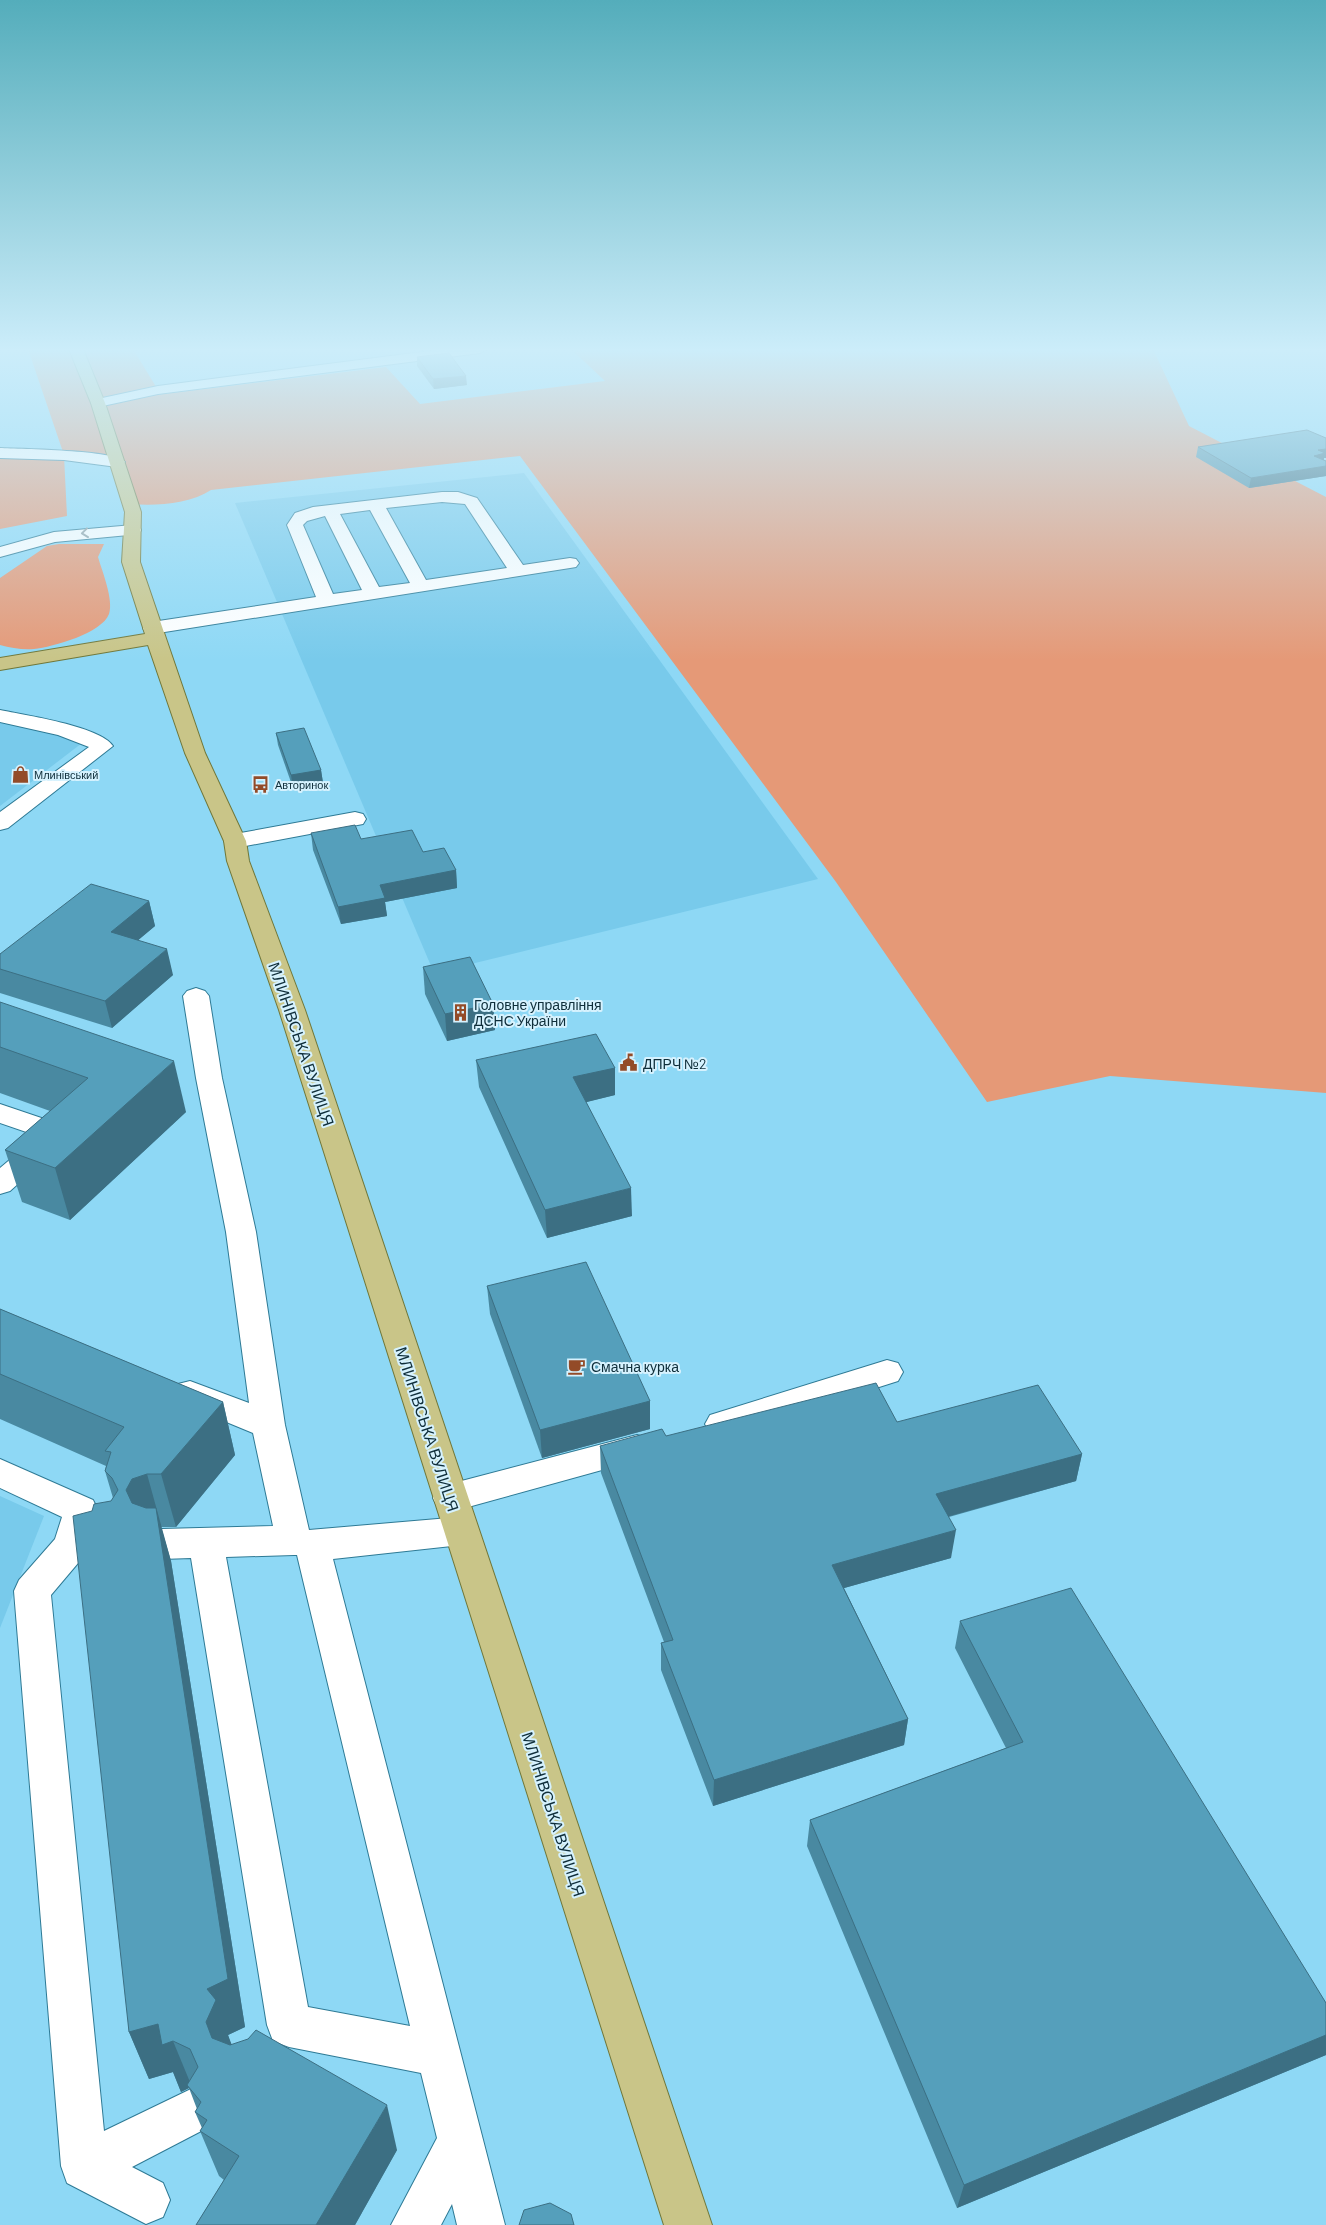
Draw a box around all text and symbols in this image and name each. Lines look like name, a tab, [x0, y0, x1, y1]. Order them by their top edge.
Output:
one-way arrow	[80, 527, 88, 538]
shop icon: Млинівський	[10, 764, 30, 784]
place label: Млинівський	[34, 768, 98, 781]
bus stop icon: Авторинок	[251, 774, 271, 794]
place label: Авторинок	[275, 778, 328, 791]
street label: МЛИНІВСЬКА ВУЛИЦЯ	[265, 960, 339, 1128]
place label: Головне управління ДСНС України	[474, 996, 602, 1029]
building icon: Головне управління ДСНС України	[450, 1002, 470, 1022]
public building icon: ДПРЧ №2	[619, 1053, 639, 1073]
place label: ДПРЧ №2	[643, 1055, 707, 1072]
street label: МЛИНІВСЬКА ВУЛИЦЯ	[392, 1344, 464, 1514]
cafe icon: Смачна курка	[567, 1356, 587, 1376]
place label: Смачна курка	[591, 1358, 679, 1375]
street label: МЛИНІВСЬКА ВУЛИЦЯ	[518, 1729, 590, 1899]

